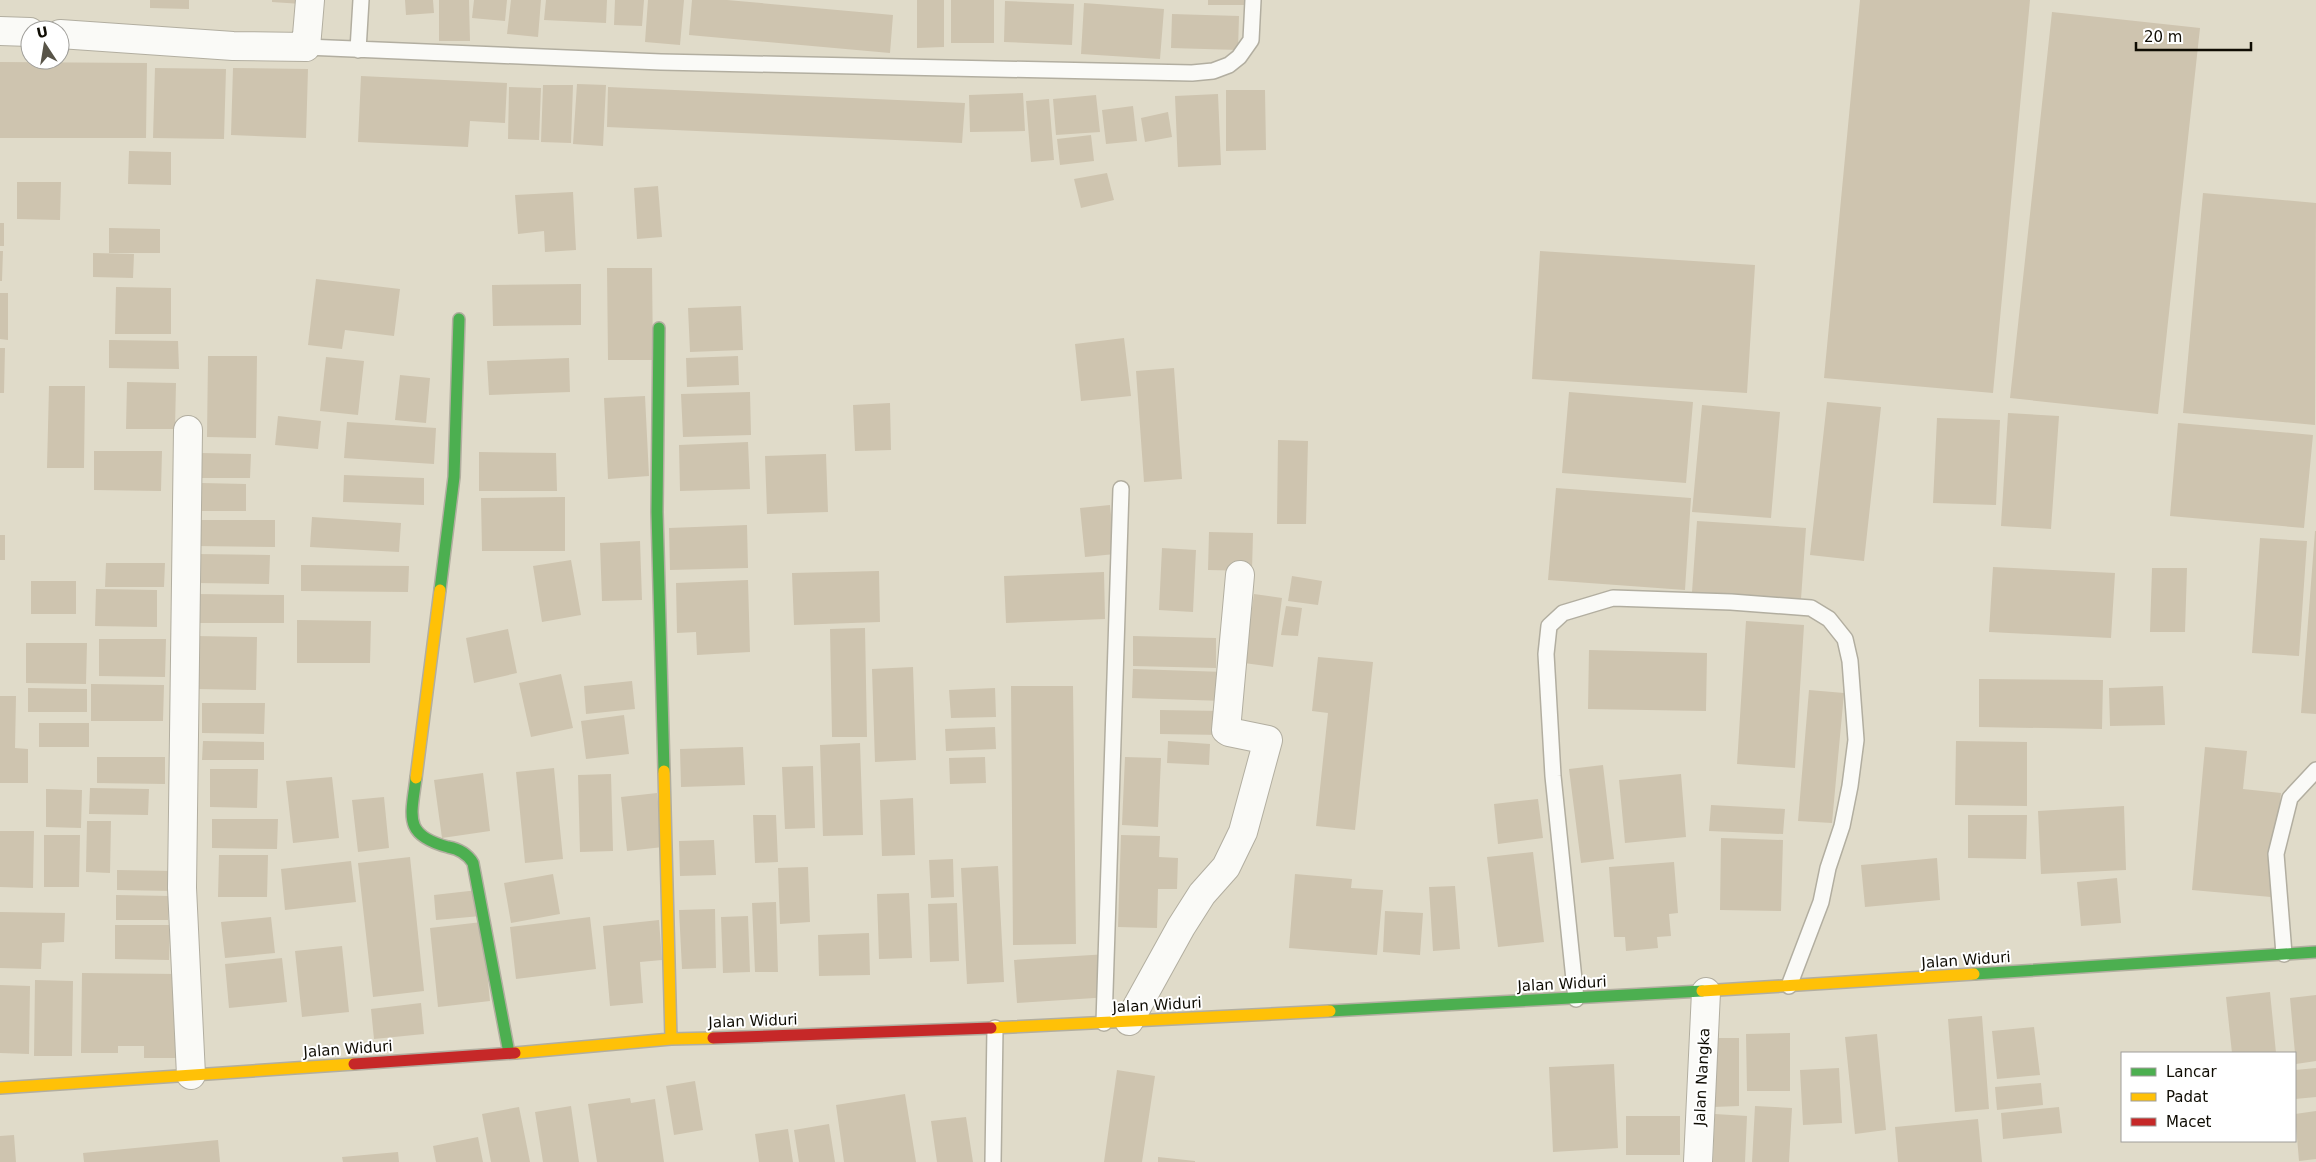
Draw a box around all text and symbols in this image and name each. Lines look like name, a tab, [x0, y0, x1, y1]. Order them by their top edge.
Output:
north arrow	[20, 20, 70, 70]
scale bar	[2136, 20, 2251, 52]
text: U	[35, 23, 50, 41]
text: 20 m	[2144, 28, 2182, 46]
street label: Jalan Widuri	[1920, 948, 2011, 972]
street label: Jalan Widuri	[1516, 973, 1607, 995]
street label: Jalan Widuri	[1111, 994, 1202, 1016]
street label: Jalan Widuri	[707, 1010, 798, 1032]
street label: Jalan Nangka	[1690, 1027, 1714, 1128]
street label: Jalan Widuri	[302, 1037, 393, 1061]
legend	[2121, 1052, 2296, 1142]
text: Lancar	[2166, 1063, 2217, 1081]
text: Padat	[2166, 1088, 2208, 1106]
text: Macet	[2166, 1113, 2212, 1131]

